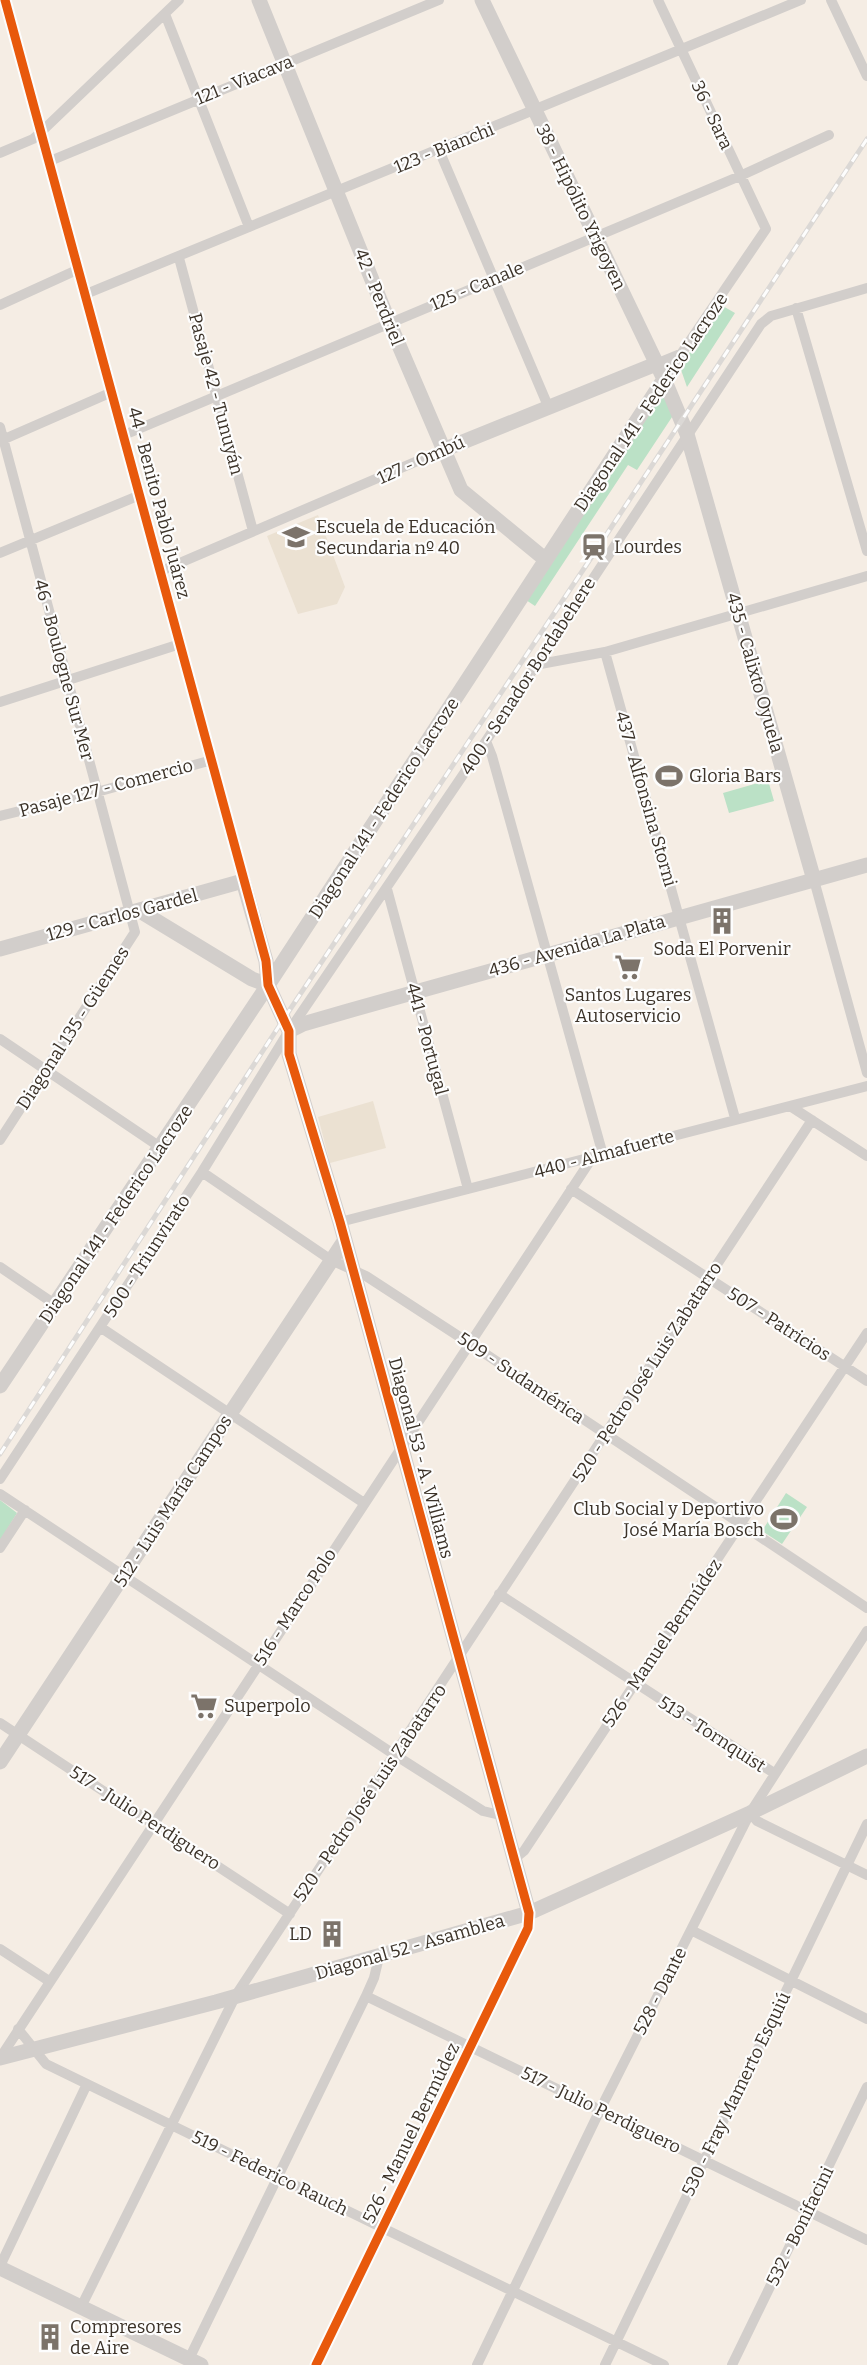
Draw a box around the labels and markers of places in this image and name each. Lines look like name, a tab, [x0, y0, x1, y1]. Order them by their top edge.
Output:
place label: Escuela de Educación Secundaria nº 40	[316, 516, 496, 559]
school or university icon: Escuela de Educación Secundaria nº 40	[281, 522, 311, 552]
station icon: Lourdes	[579, 532, 609, 562]
place label: Lourdes	[614, 536, 682, 558]
sports icon: Gloria Bars	[654, 761, 684, 791]
place label: Gloria Bars	[689, 765, 781, 787]
building icon: Soda El Porvenir	[707, 906, 737, 936]
place label: Soda El Porvenir	[653, 938, 791, 960]
supermarket icon: Santos Lugares Autoservicio	[613, 952, 643, 982]
place label: Santos Lugares Autoservicio	[565, 984, 691, 1027]
place label: Club Social y Deportivo José María Bosch	[573, 1498, 764, 1541]
sports icon: Club Social y Deportivo José María Bosch	[769, 1504, 799, 1534]
supermarket icon: Superpolo	[189, 1691, 219, 1721]
place label: Superpolo	[224, 1695, 311, 1717]
building icon: LD	[317, 1919, 347, 1949]
place label: LD	[289, 1923, 312, 1945]
place label: Compresores de Aire	[70, 2316, 182, 2359]
building icon: Compresores de Aire	[35, 2322, 65, 2352]

